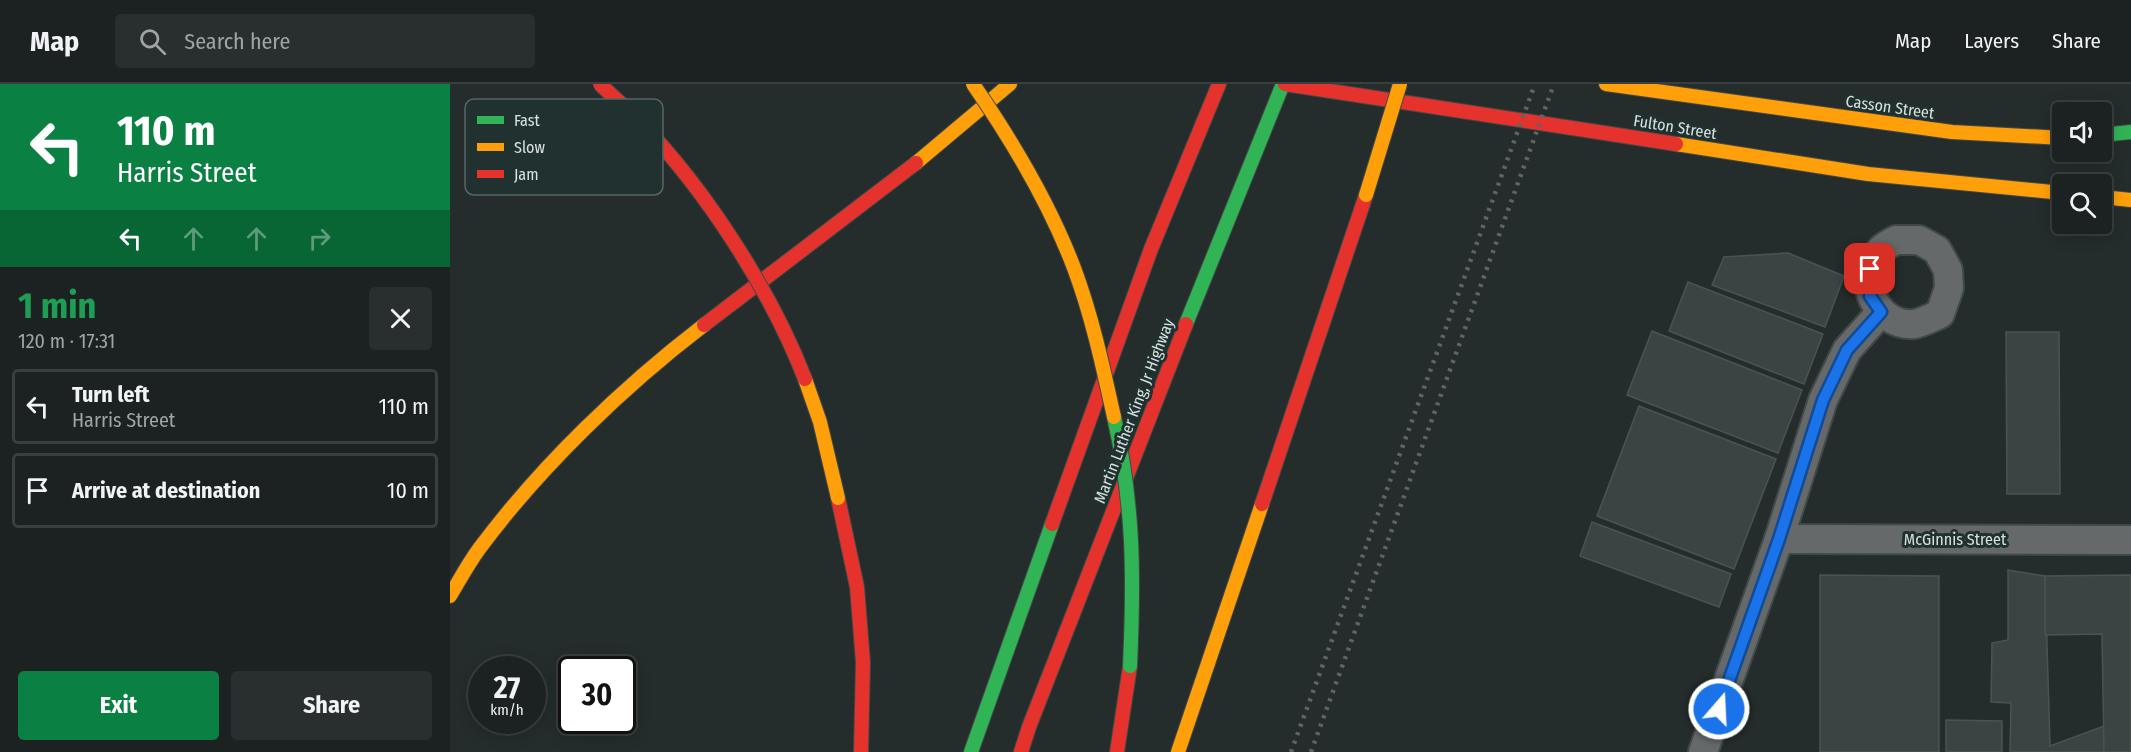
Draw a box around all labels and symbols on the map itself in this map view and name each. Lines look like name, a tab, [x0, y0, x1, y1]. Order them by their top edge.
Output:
street label: Casson Street	[1845, 91, 1936, 123]
legend	[465, 99, 663, 195]
text: Fast	[514, 111, 541, 130]
street label: Fulton Street	[1632, 111, 1719, 143]
text: Slow	[514, 138, 545, 157]
text: Jam	[514, 165, 539, 184]
pin	[1844, 243, 1895, 294]
street label: Martin Luther King, Jr Highway	[1090, 315, 1178, 506]
street label: McGinnis Street	[1904, 530, 2007, 549]
speed limit sign: 30	[558, 656, 636, 734]
position arrow	[1687, 677, 1751, 741]

